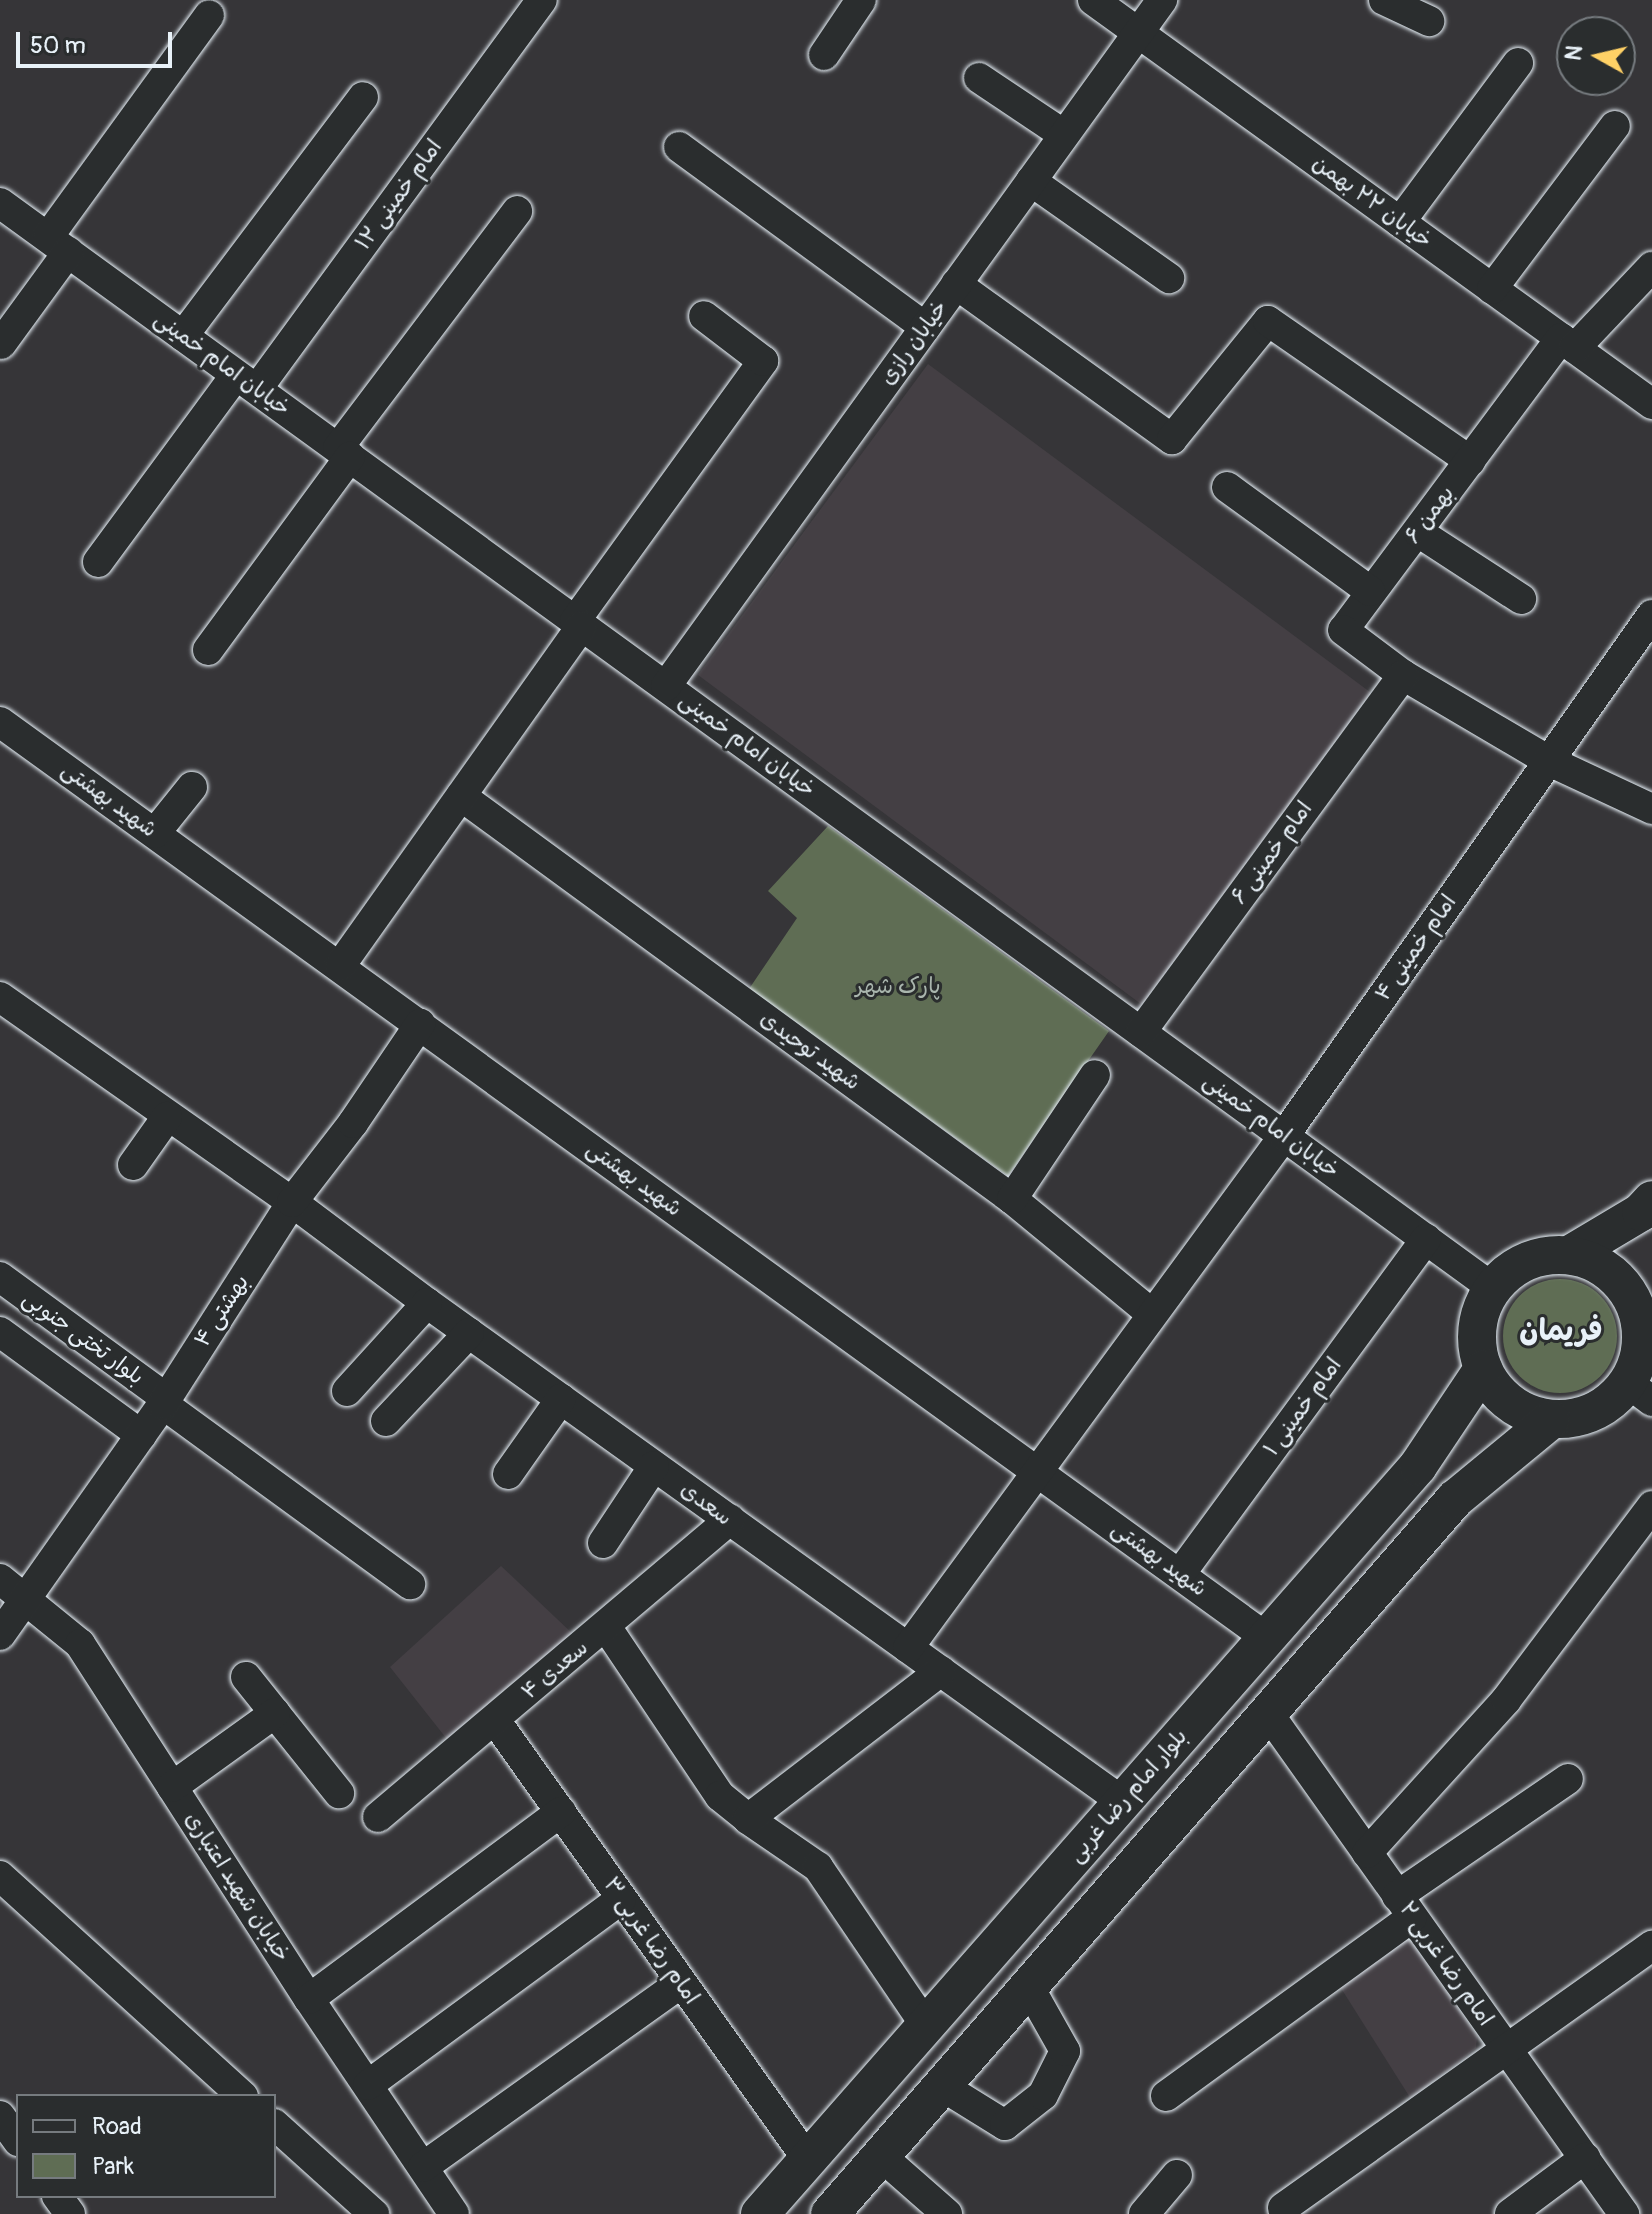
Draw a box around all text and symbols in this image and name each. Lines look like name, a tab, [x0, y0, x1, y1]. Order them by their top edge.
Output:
scale bar	[20, 16, 176, 66]
north arrow	[1556, 16, 1636, 96]
text: 50 m	[30, 31, 86, 60]
text: N	[1559, 44, 1589, 62]
street label: امام خمینی ۱۲	[350, 135, 448, 255]
street label: خیابان ۲۲ بهمن	[1307, 150, 1437, 254]
street label: خیابان رازی	[875, 296, 953, 390]
street label: خیابان امام خمینی	[149, 306, 295, 422]
street label: بهمن ۶	[1400, 481, 1460, 549]
street label: خیابان امام خمینی	[674, 687, 820, 803]
street label: شهید بهشتی	[56, 757, 162, 843]
street label: امام خمینی ۶	[1226, 796, 1318, 910]
street label: امام خمینی ۴	[1370, 890, 1462, 1006]
park label: پارک شهر	[855, 974, 941, 1000]
street label: شهید توحیدی	[755, 1006, 865, 1096]
street label: خیابان امام خمینی	[1198, 1068, 1344, 1184]
street label: شهید بهشتی	[581, 1136, 687, 1222]
street label: بهشتی ۴	[189, 1270, 255, 1352]
street label: بلوار تختی جنوبی	[17, 1285, 149, 1391]
district label: فریمان	[1519, 1313, 1603, 1349]
street label: امام خمینی ۱	[1258, 1353, 1348, 1461]
street label: سعدی	[675, 1476, 737, 1532]
street label: شهید بهشتی	[1106, 1516, 1212, 1602]
street label: سعدی ۴	[516, 1635, 594, 1705]
street label: بلوار امام رضا غربی	[1063, 1724, 1193, 1868]
street label: خیابان شهید اعتباری	[179, 1807, 295, 1967]
street label: امام رضا غربی ۳	[597, 1872, 705, 2010]
street label: امام رضا غربی ۲	[1393, 1897, 1499, 2031]
legend	[16, 2094, 276, 2198]
text: Road	[92, 2112, 142, 2141]
text: Park	[92, 2152, 134, 2181]

